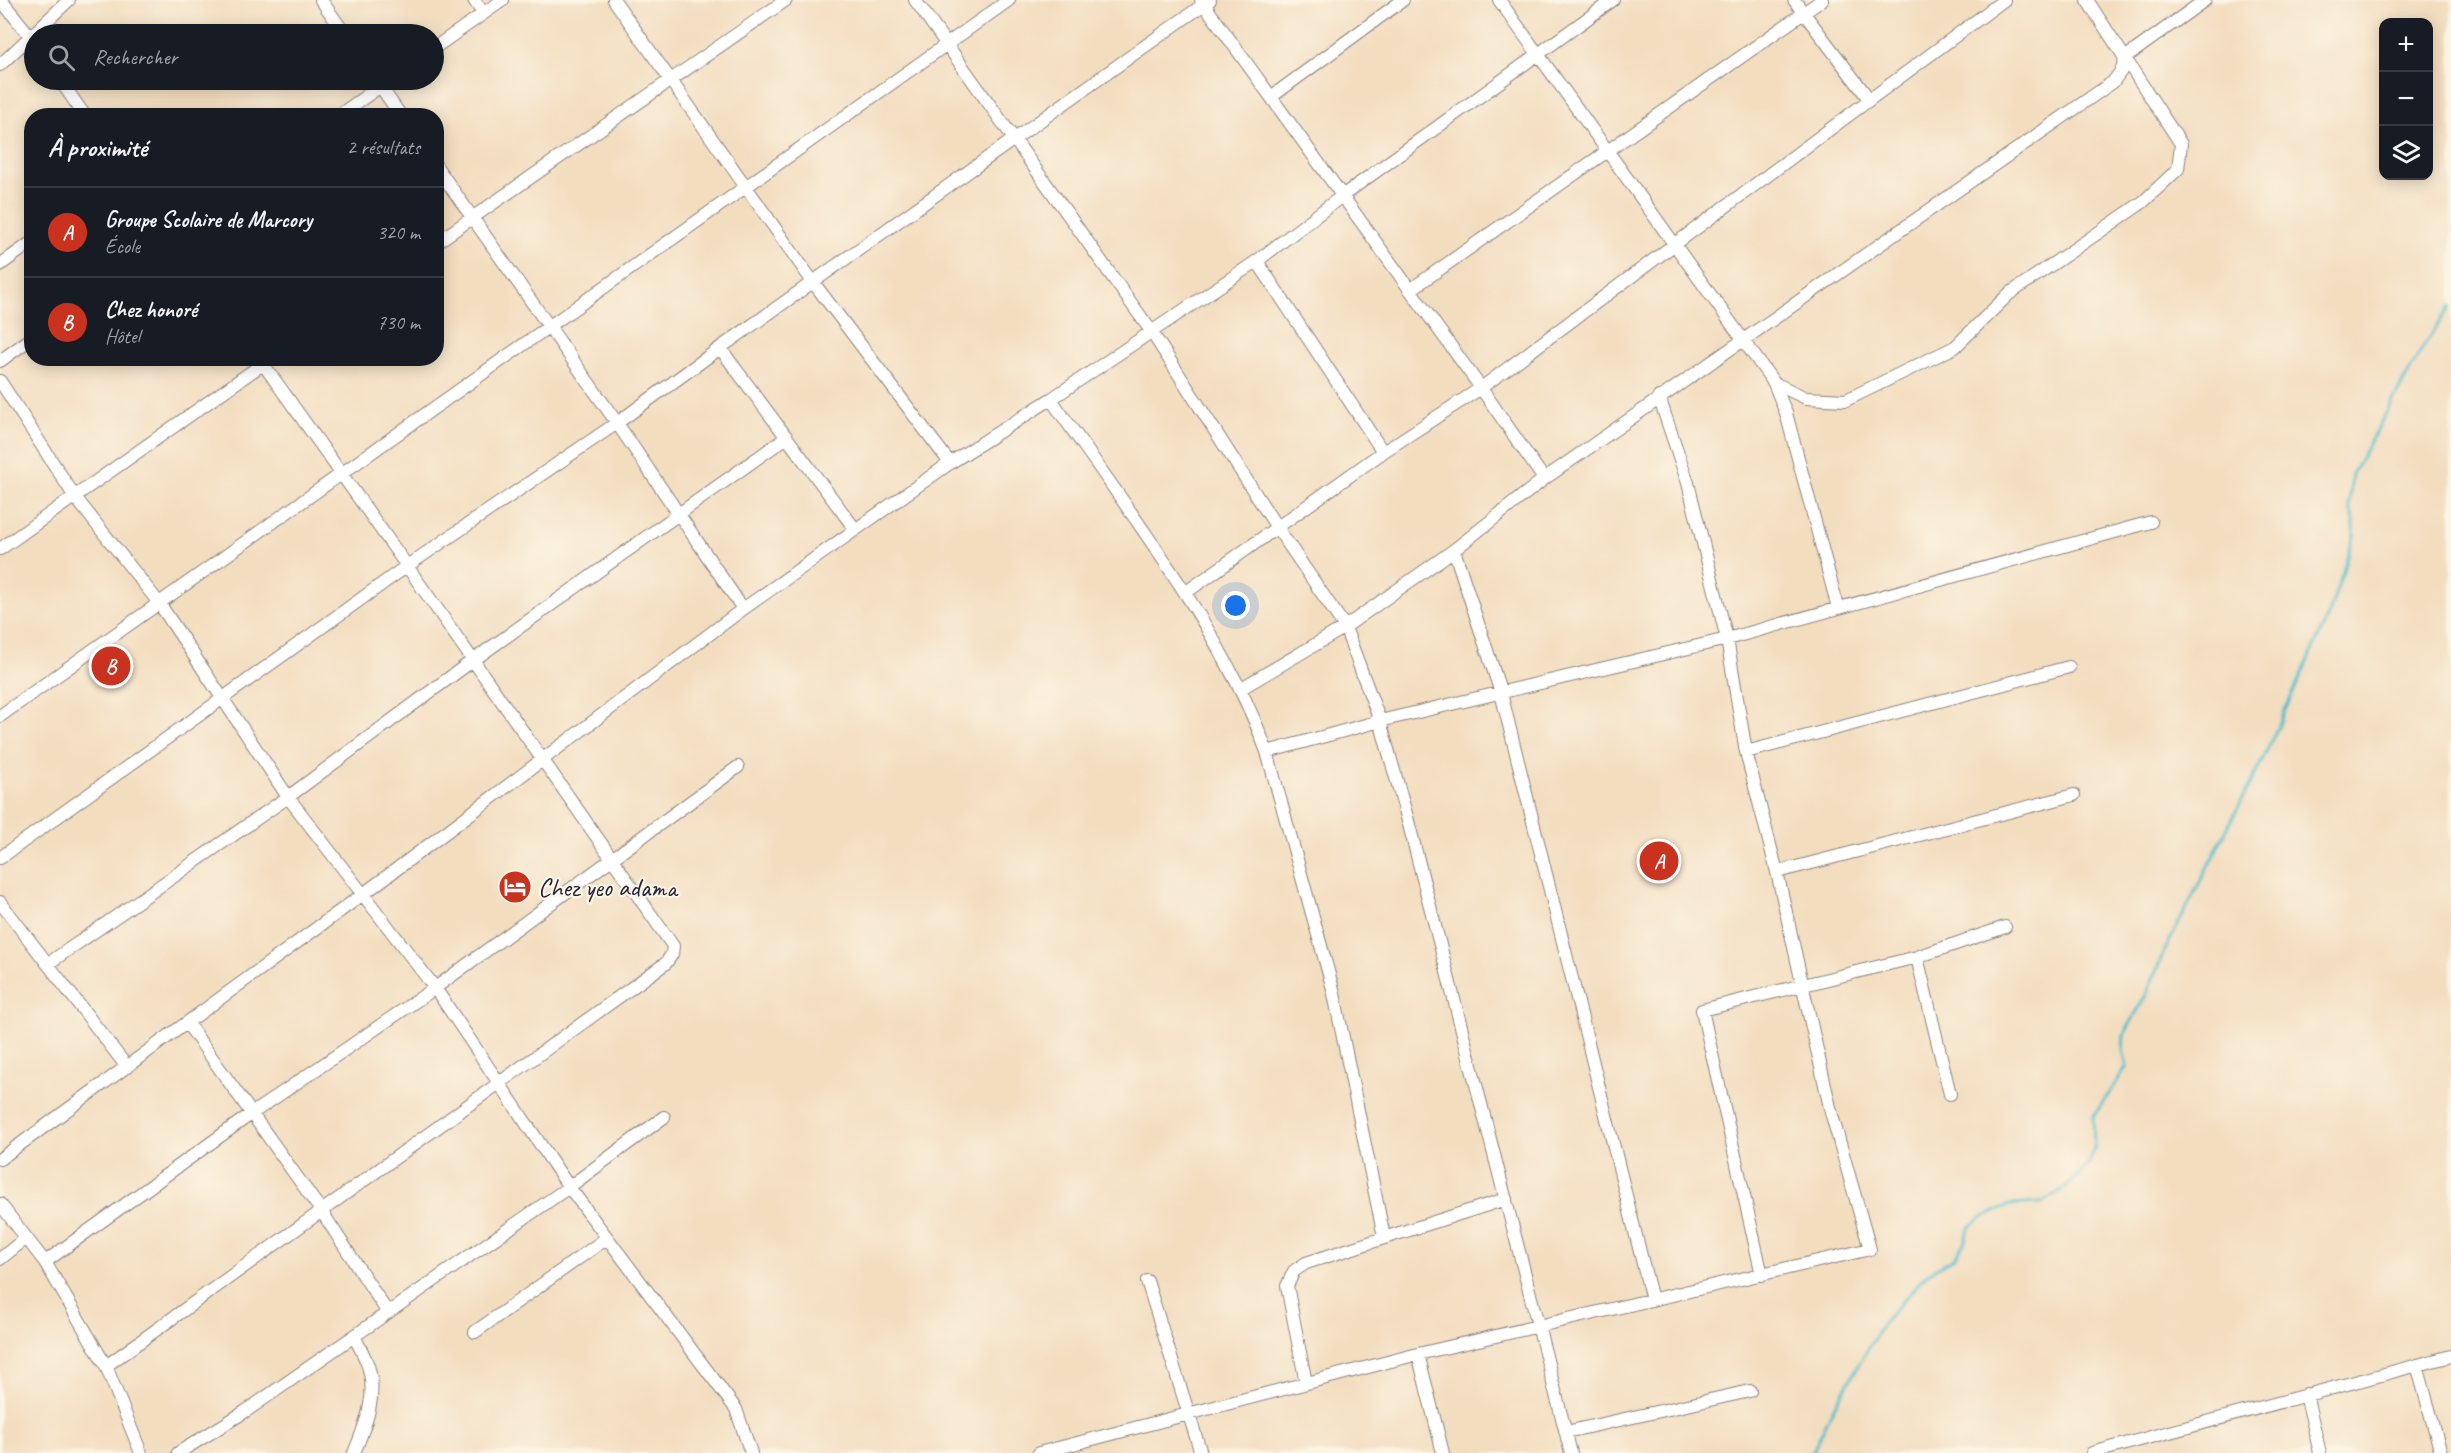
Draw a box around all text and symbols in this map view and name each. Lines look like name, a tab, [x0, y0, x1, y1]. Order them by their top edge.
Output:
map controls	[2379, 18, 2433, 180]
button: +	[2379, 18, 2433, 72]
search box	[24, 24, 444, 90]
icon: search	[45, 41, 78, 74]
text: Rechercher	[93, 43, 177, 71]
button: −	[2379, 72, 2433, 126]
button: layers	[2379, 126, 2433, 180]
text: À proximité	[48, 131, 147, 164]
text: 2 résultats	[347, 135, 420, 160]
text: Groupe Scolaire de Marcory	[105, 206, 312, 234]
text: A	[62, 220, 73, 245]
text: 320 m	[377, 220, 420, 245]
text: École	[105, 234, 140, 259]
text: Chez honoré	[105, 296, 197, 324]
text: B	[62, 310, 73, 335]
text: 730 m	[377, 310, 420, 335]
text: Hôtel	[105, 324, 140, 349]
your location	[1221, 591, 1250, 620]
pin: B	[92, 644, 130, 688]
pin: A	[1640, 838, 1678, 884]
hotel icon: Chez yeo adama	[497, 869, 533, 905]
place label: Chez yeo adama	[538, 871, 679, 904]

